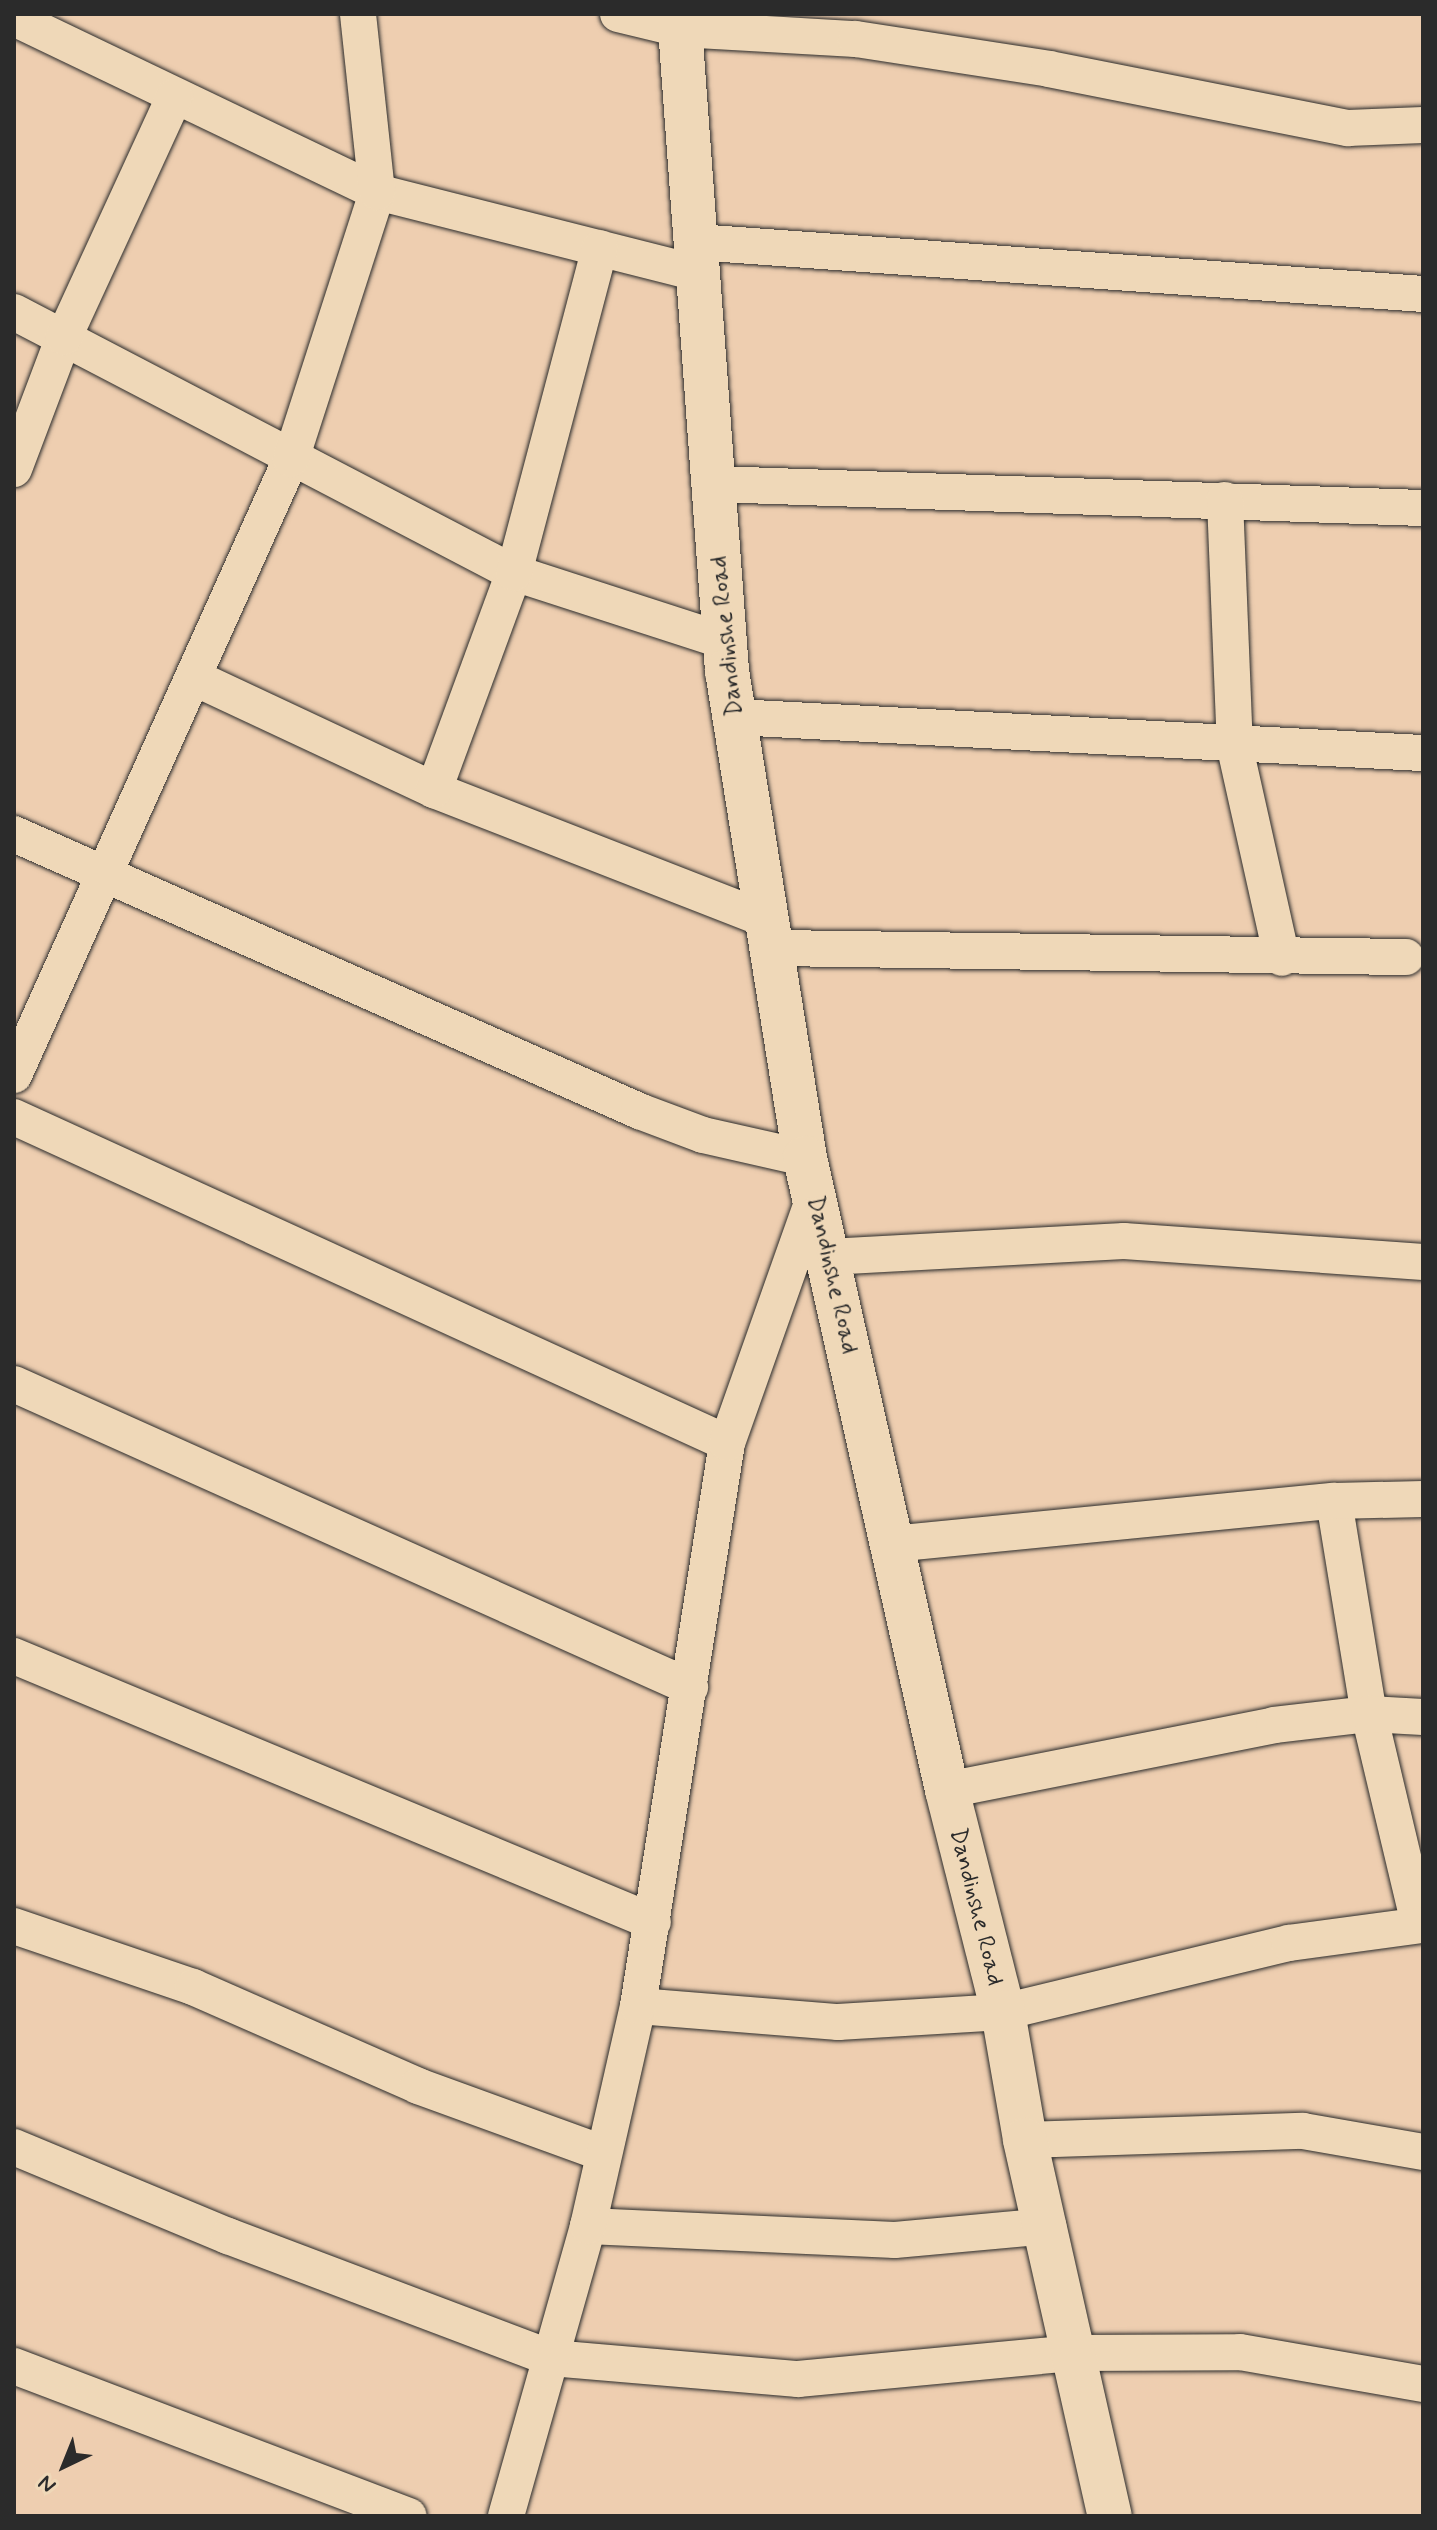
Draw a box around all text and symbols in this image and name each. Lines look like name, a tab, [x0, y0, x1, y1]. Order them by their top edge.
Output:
street label: Dandinshe Road	[704, 555, 750, 717]
street label: Dandinshe Road	[800, 1194, 864, 1356]
street label: Dandinshe Road	[943, 1826, 1009, 1988]
north arrow	[24, 2426, 104, 2506]
text: N	[33, 2468, 63, 2499]

